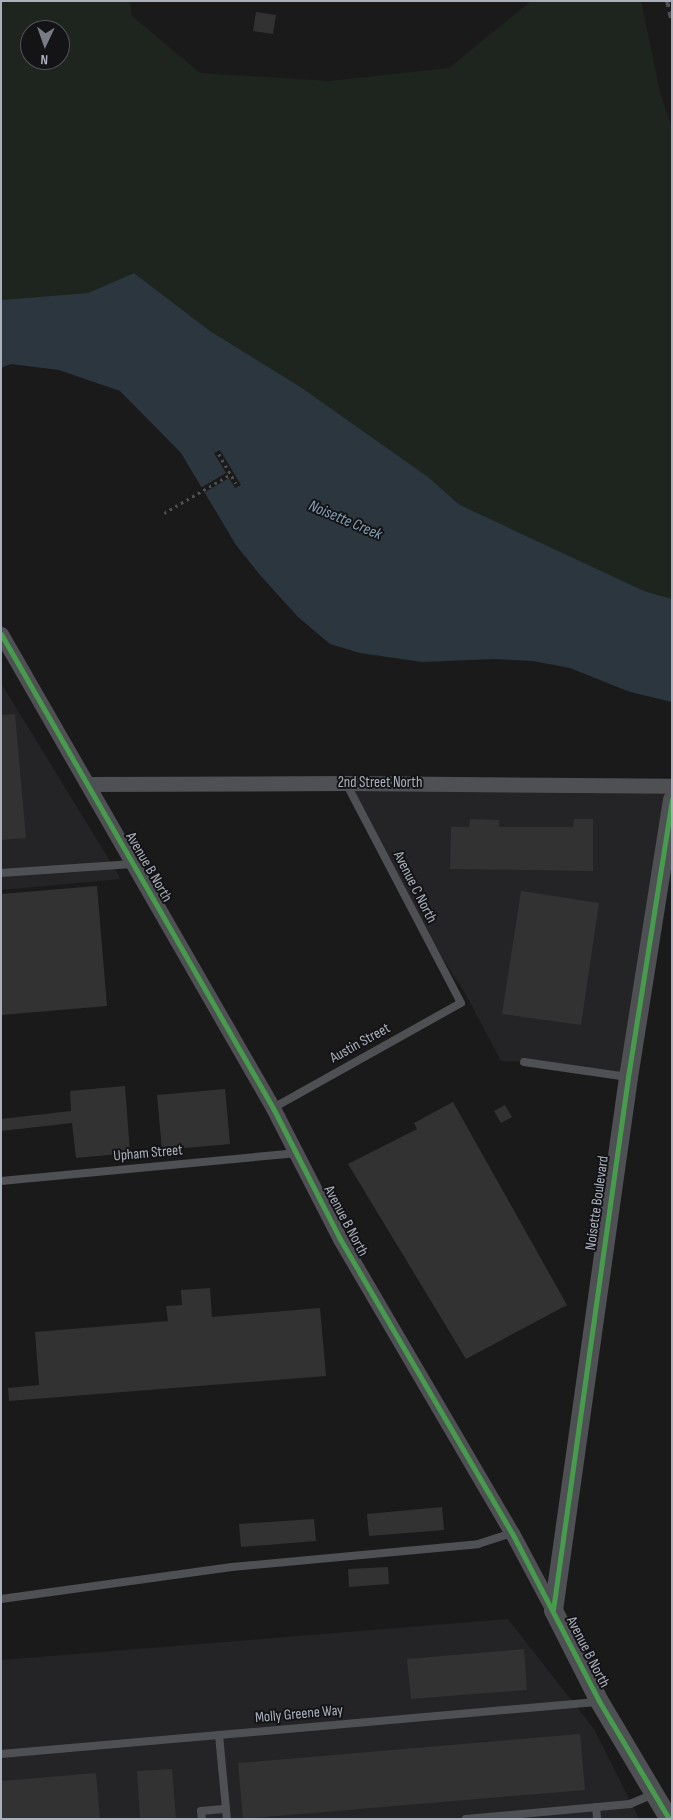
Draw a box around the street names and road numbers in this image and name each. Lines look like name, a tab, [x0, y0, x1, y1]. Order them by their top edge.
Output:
street label: 2nd Street North	[338, 774, 422, 792]
street label: Avenue B North	[122, 829, 176, 905]
street label: Avenue C North	[389, 848, 441, 926]
street label: Austin Street	[327, 1019, 393, 1067]
street label: Upham Street	[113, 1141, 183, 1165]
street label: Noisette Boulevard	[581, 1155, 613, 1251]
street label: Avenue B North	[320, 1183, 372, 1259]
street label: Avenue B North	[562, 1613, 614, 1691]
street label: Molly Greene Way	[254, 1701, 344, 1727]

